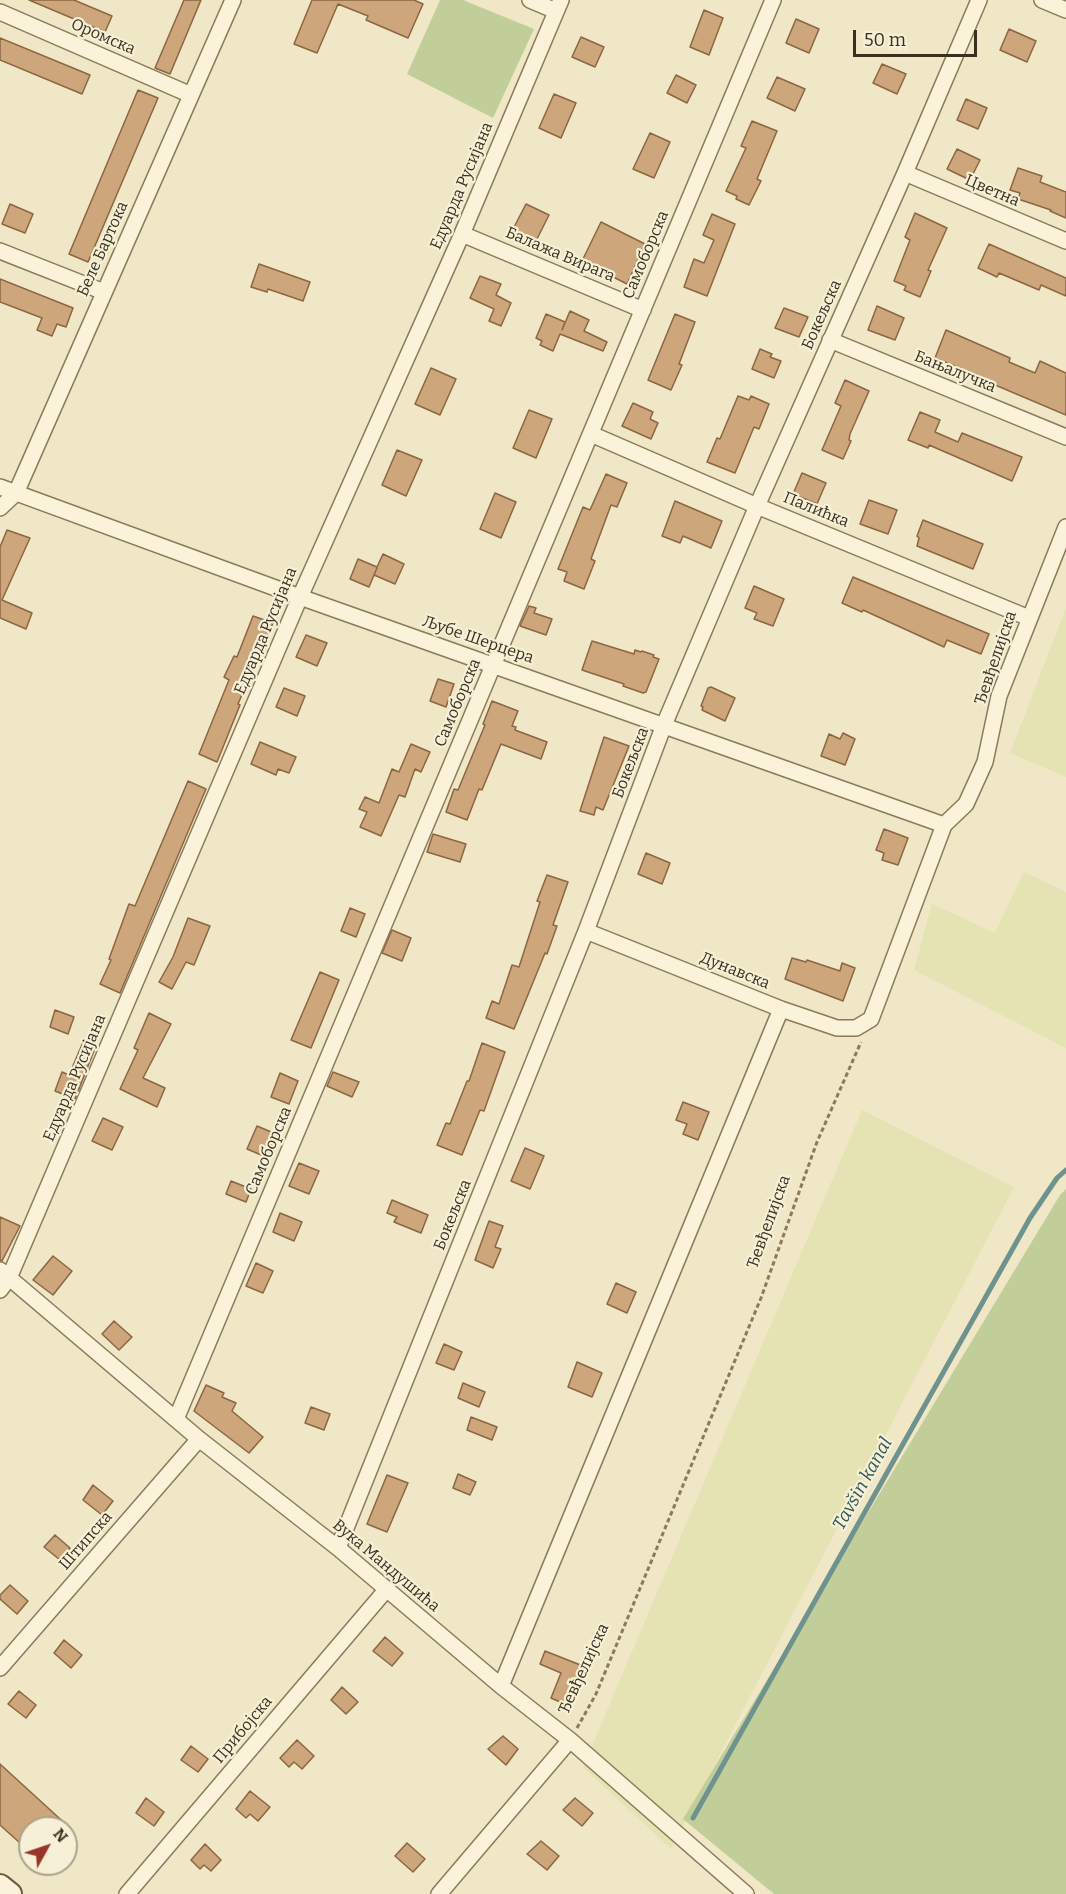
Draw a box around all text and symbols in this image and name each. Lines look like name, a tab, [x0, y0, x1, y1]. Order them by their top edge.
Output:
street label: Оромска	[68, 15, 138, 59]
scale bar	[856, 18, 980, 56]
text: 50 m	[864, 29, 906, 51]
street label: Едуарда Русијана	[427, 120, 497, 252]
street label: Цветна	[962, 171, 1022, 211]
street label: Беле Бартока	[73, 198, 133, 300]
street label: Самоборска	[619, 208, 673, 302]
street label: Балажа Вирага	[502, 223, 618, 287]
street label: Бокељска	[798, 277, 846, 353]
street label: Бањалучка	[911, 347, 999, 397]
street label: Палићка	[780, 488, 852, 532]
street label: Едуарда Русијана	[231, 565, 301, 697]
street label: Ђевђелијска	[971, 609, 1021, 707]
street label: Љубе Шерцера	[420, 612, 536, 668]
street label: Самоборска	[431, 656, 485, 750]
street label: Бокељска	[609, 725, 653, 801]
street label: Дунавска	[697, 948, 773, 994]
street label: Едуарда Русијана	[40, 1012, 110, 1144]
street label: Самоборска	[242, 1104, 296, 1198]
street label: Ђевђелијска	[743, 1173, 795, 1271]
street label: Бокељска	[430, 1177, 476, 1253]
water label: Tavšin kanal	[829, 1434, 897, 1534]
street label: Штипска	[55, 1508, 117, 1574]
street label: Вука Мандушића	[329, 1516, 443, 1616]
street label: Ђевђелијска	[555, 1621, 613, 1717]
street label: Прибојска	[209, 1693, 277, 1767]
north arrow	[18, 1816, 78, 1876]
text: N	[49, 1825, 72, 1846]

